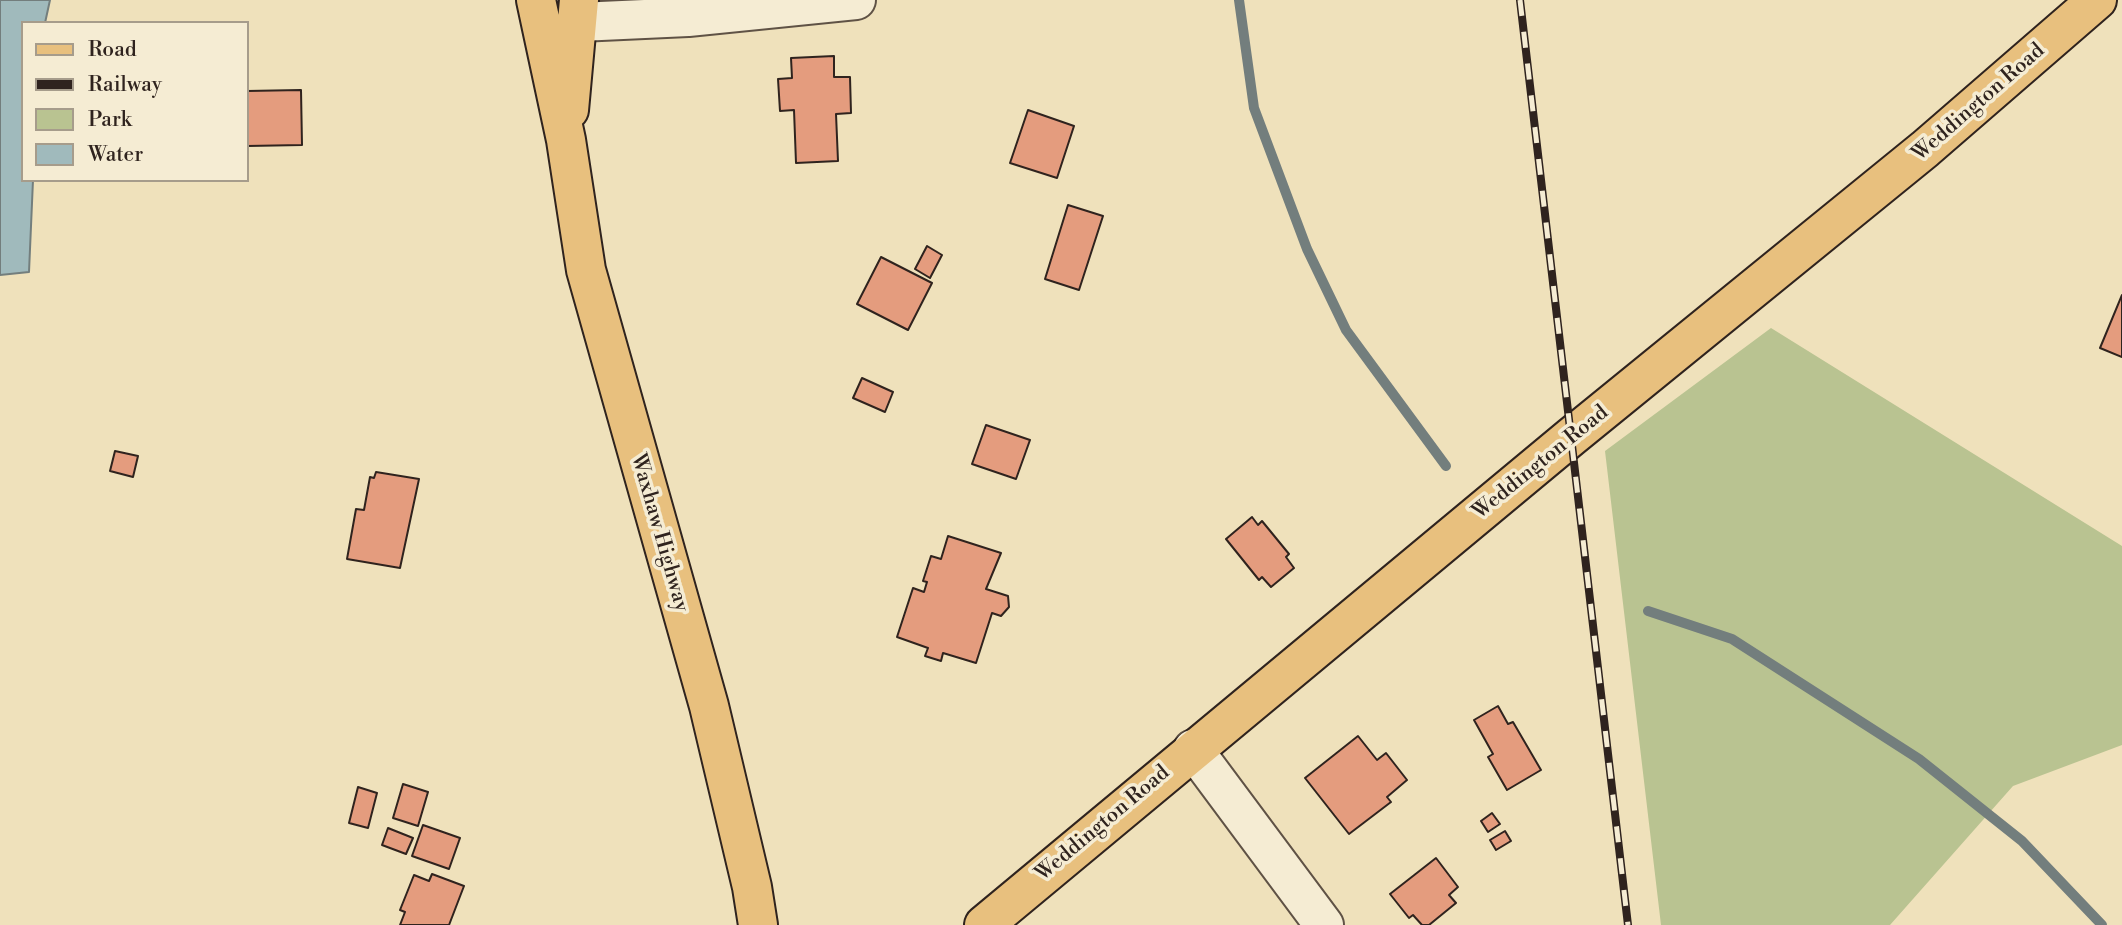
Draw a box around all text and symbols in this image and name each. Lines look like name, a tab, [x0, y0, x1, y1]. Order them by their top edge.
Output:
legend	[21, 21, 248, 182]
text: Road	[88, 37, 137, 63]
street label: Weddington Road	[1908, 39, 2050, 167]
text: Railway	[88, 72, 162, 98]
text: Park	[88, 107, 132, 133]
text: Water	[88, 142, 143, 168]
street label: Weddington Road	[1468, 401, 1614, 525]
street label: Waxhaw Highway	[624, 451, 694, 615]
street label: Weddington Road	[1031, 761, 1175, 887]

